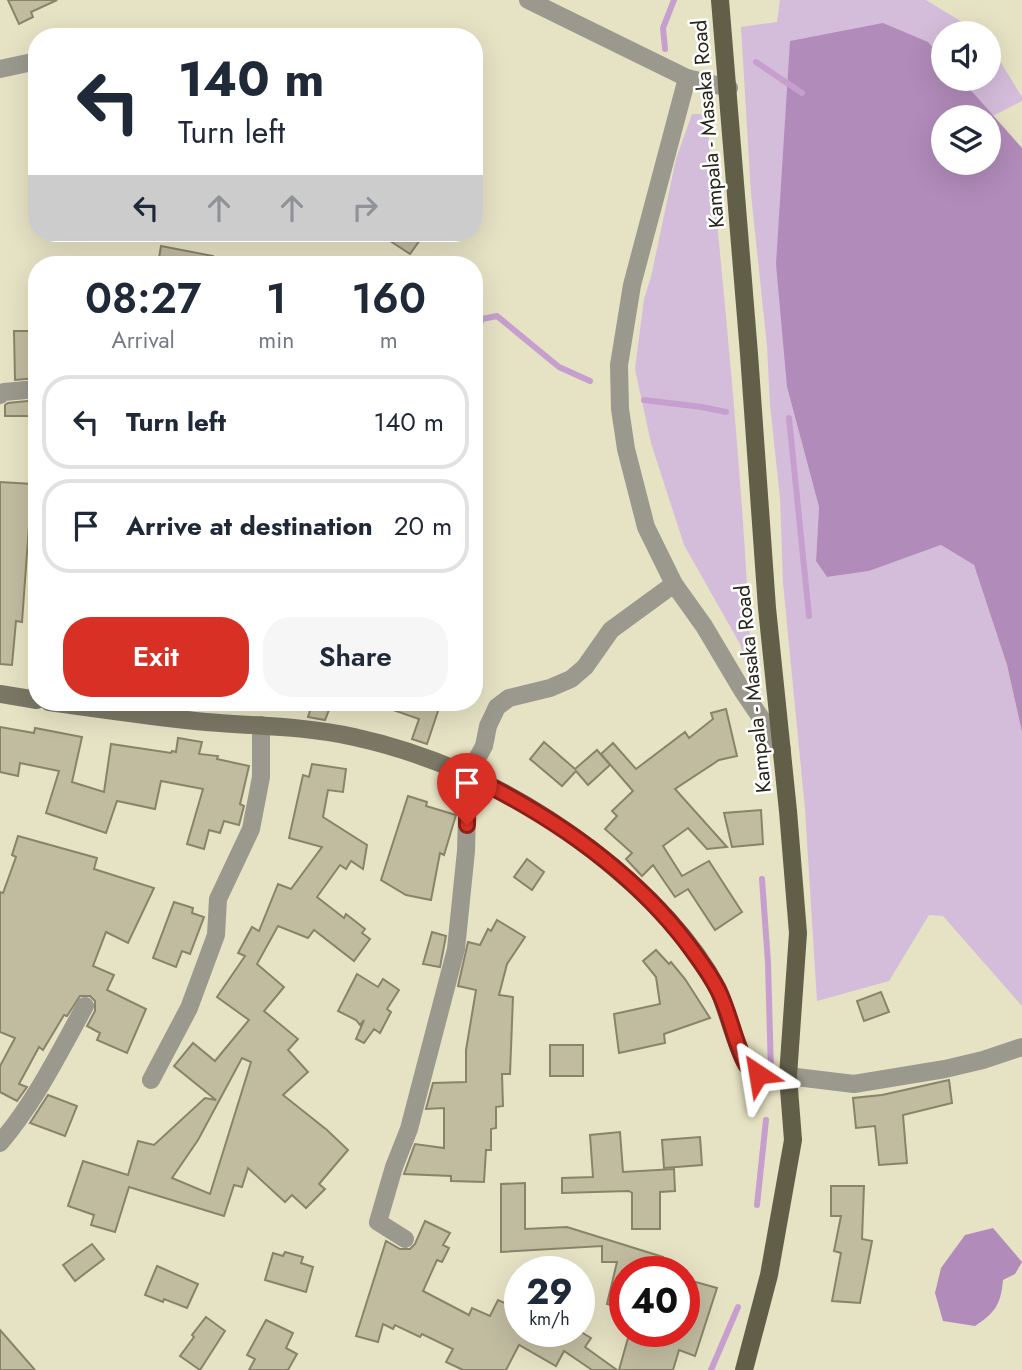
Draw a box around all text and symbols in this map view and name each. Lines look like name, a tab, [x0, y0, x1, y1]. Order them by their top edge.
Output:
street label: Kampala - Masaka Road	[684, 19, 732, 229]
map controls	[931, 21, 1001, 175]
button: sound	[931, 21, 1001, 91]
text: 140 m	[178, 44, 324, 114]
icon: left	[63, 56, 154, 147]
button: layers	[931, 105, 1001, 175]
text: Turn left	[178, 109, 285, 155]
icon: left	[127, 189, 165, 227]
icon: ahead	[200, 189, 238, 227]
icon: ahead	[273, 189, 311, 227]
icon: right	[346, 189, 384, 227]
text: 08:27	[85, 268, 201, 329]
text: 1	[266, 268, 287, 329]
text: 160	[351, 268, 426, 329]
text: Arrival	[111, 323, 175, 357]
text: min	[258, 323, 294, 357]
text: m	[380, 323, 398, 357]
icon: left	[67, 403, 105, 441]
text: Turn left	[126, 403, 226, 441]
text: 140 m	[373, 403, 444, 441]
icon: arrive	[67, 507, 105, 545]
text: Arrive at destination	[126, 507, 373, 545]
text: 20 m	[394, 507, 452, 545]
street label: Kampala - Masaka Road	[727, 584, 779, 794]
button: Exit	[63, 617, 249, 697]
button: Share	[263, 617, 448, 697]
pin	[437, 753, 497, 825]
icon: arrive	[448, 764, 486, 802]
position arrow	[721, 1037, 795, 1111]
speed limit sign: 40	[609, 1256, 700, 1347]
text: 29	[526, 1267, 573, 1317]
text: km/h	[529, 1306, 570, 1332]

